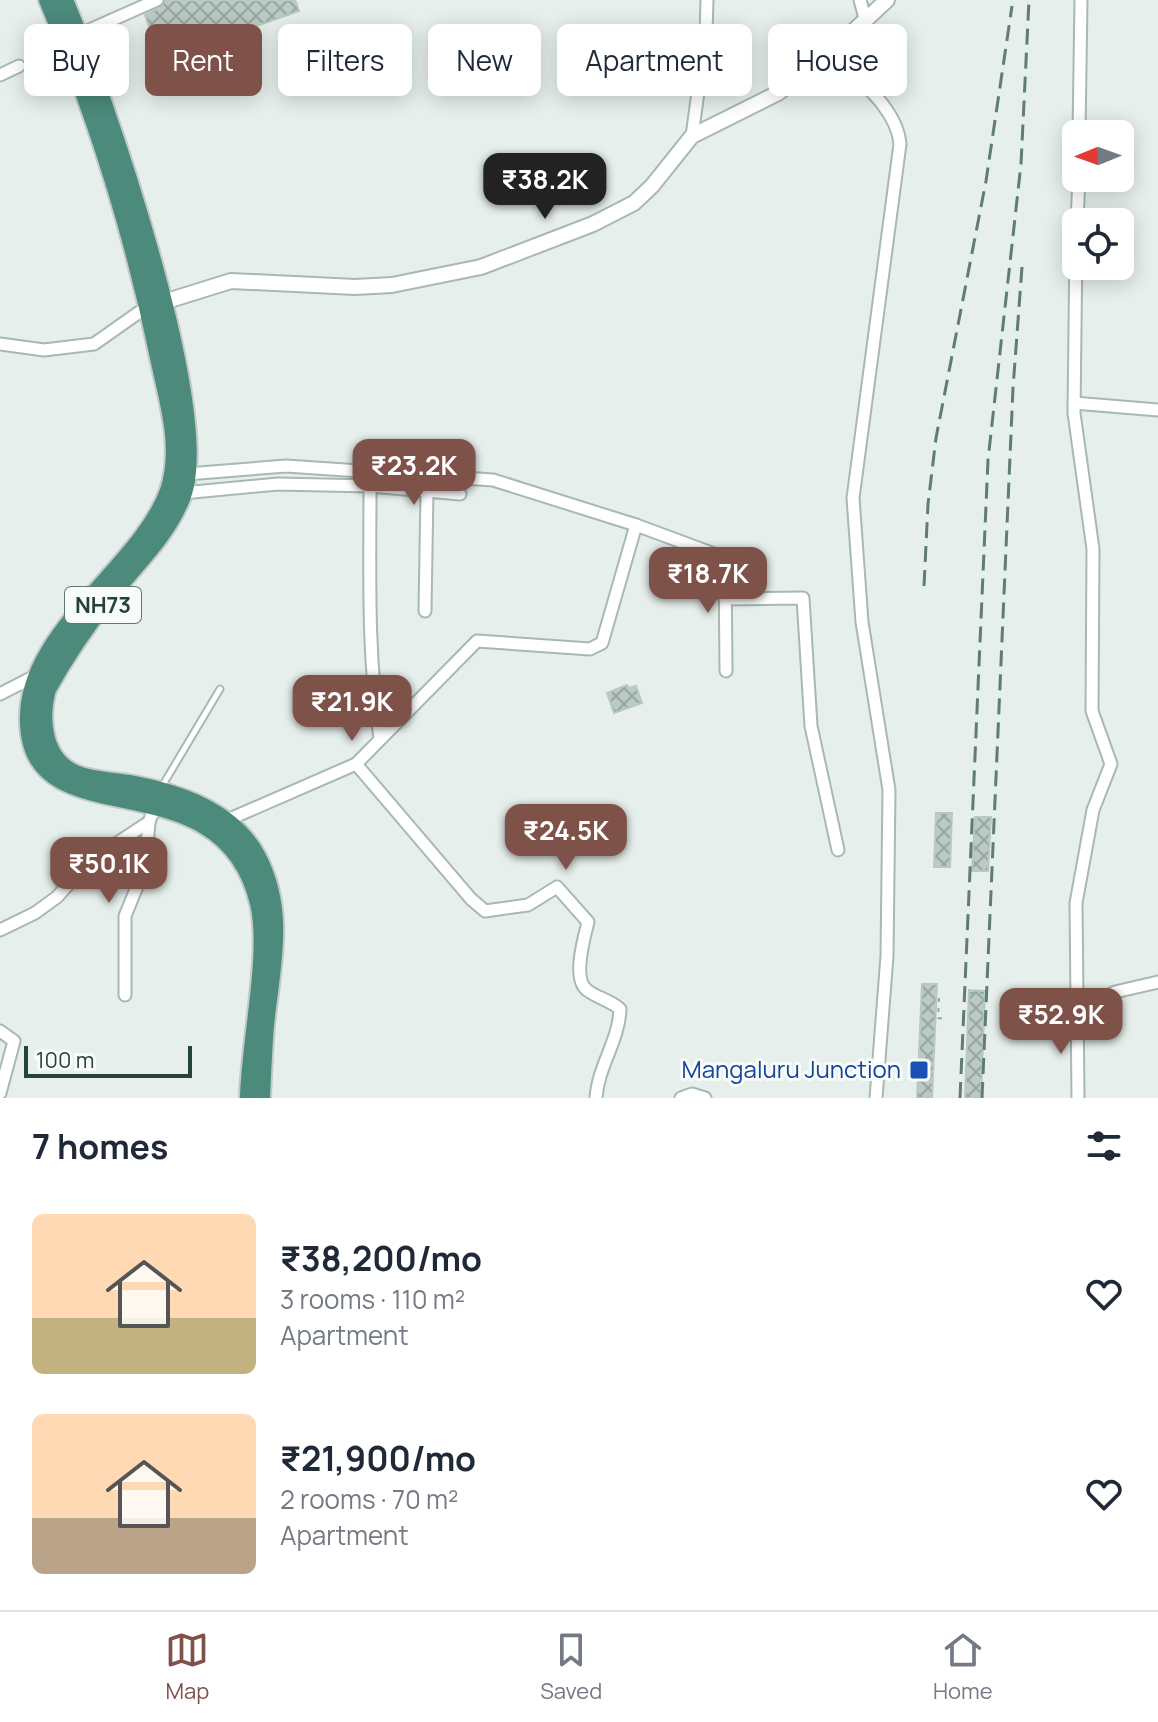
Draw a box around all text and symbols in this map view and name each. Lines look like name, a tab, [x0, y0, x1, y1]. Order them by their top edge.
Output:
chip: Buy	[24, 24, 129, 96]
chip: Rent	[145, 24, 262, 96]
chip: Filters	[278, 24, 412, 96]
chip: New	[428, 24, 541, 96]
chip: Apartment	[557, 24, 752, 96]
chip: House	[768, 24, 907, 96]
north arrow	[1062, 120, 1134, 192]
map controls	[1062, 120, 1134, 280]
pin: ₹38.2K	[480, 153, 610, 221]
text: ₹38.2K	[501, 161, 589, 197]
button: locate	[1062, 208, 1134, 280]
pin: ₹23.2K	[349, 439, 479, 507]
text: ₹23.2K	[371, 447, 457, 483]
pin: ₹18.7K	[643, 547, 773, 615]
text: ₹18.7K	[667, 555, 749, 591]
road number: NH73	[65, 587, 141, 623]
pin: ₹21.9K	[287, 675, 417, 743]
text: ₹21.9K	[311, 683, 393, 719]
pin: ₹24.5K	[501, 804, 631, 872]
text: ₹24.5K	[523, 812, 609, 848]
pin: ₹50.1K	[44, 837, 174, 905]
text: ₹50.1K	[68, 845, 150, 881]
pin: ₹52.9K	[996, 988, 1126, 1056]
text: ₹52.9K	[1018, 996, 1105, 1032]
scale bar	[24, 1042, 192, 1078]
text: 100 m	[36, 1045, 94, 1075]
place label: Mangaluru Junction	[682, 1052, 901, 1085]
marker: Mangaluru Junction	[908, 1059, 930, 1081]
text: 7 homes	[32, 1123, 168, 1169]
icon: filters	[1082, 1124, 1126, 1168]
text: ₹38,200/mo	[280, 1235, 482, 1281]
icon: home	[96, 1246, 192, 1342]
icon: heart	[1082, 1272, 1126, 1316]
text: 3 rooms · 110 m²	[280, 1281, 465, 1317]
text: Apartment	[280, 1317, 409, 1353]
text: ₹21,900/mo	[280, 1435, 476, 1481]
icon: home	[96, 1446, 192, 1542]
icon: heart	[1082, 1472, 1126, 1516]
text: 2 rooms · 70 m²	[280, 1481, 458, 1517]
text: Apartment	[280, 1517, 409, 1553]
tab: Map	[165, 1628, 209, 1706]
tab: Saved	[540, 1628, 602, 1706]
tab: Home	[933, 1628, 993, 1706]

